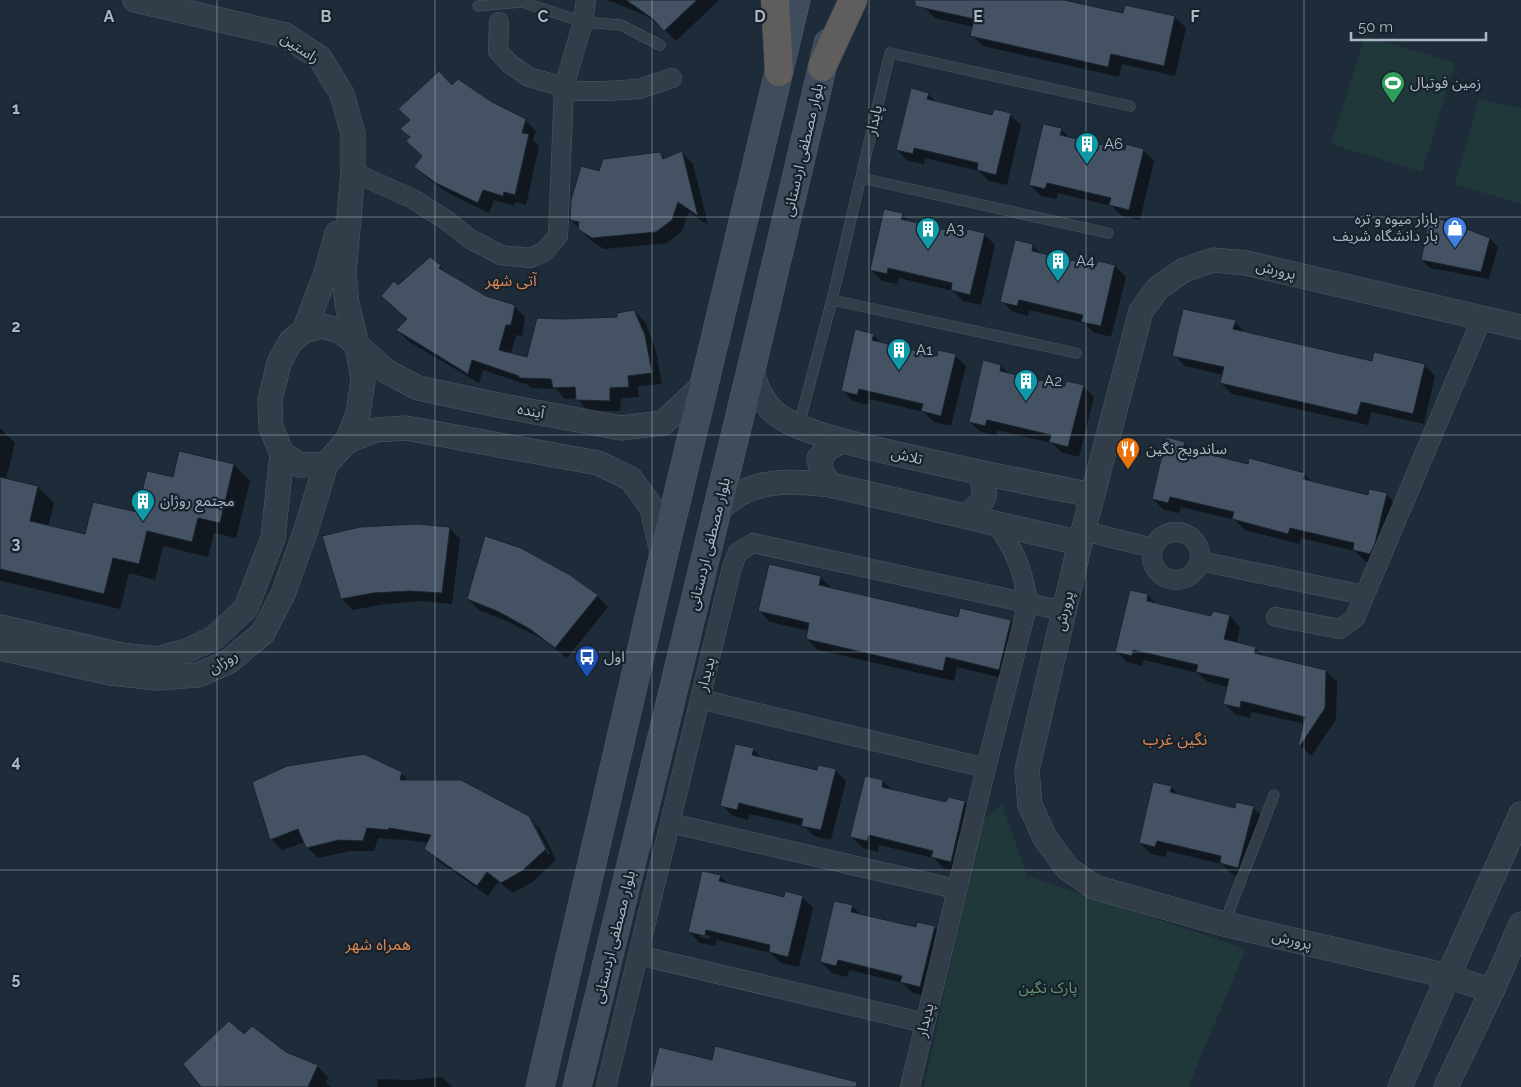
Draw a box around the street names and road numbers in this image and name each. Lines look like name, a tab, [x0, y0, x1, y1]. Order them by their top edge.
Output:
street label: راستین	[277, 29, 323, 67]
street label: بلوار مصطفی اردستانی	[779, 82, 827, 218]
street label: پایدار	[862, 103, 887, 138]
street label: پرورش	[1254, 257, 1298, 284]
street label: آینده	[516, 400, 547, 422]
street label: تلاش	[890, 444, 924, 468]
street label: بلوار مصطفی اردستانی	[684, 476, 734, 612]
street label: پرورش	[1051, 589, 1078, 633]
street label: روژان	[205, 646, 241, 678]
street label: پدیدار	[693, 655, 720, 694]
street label: بلوار مصطفی اردستانی	[589, 869, 639, 1005]
street label: پرورش	[1270, 927, 1314, 954]
street label: پدیدار	[912, 1001, 939, 1040]

